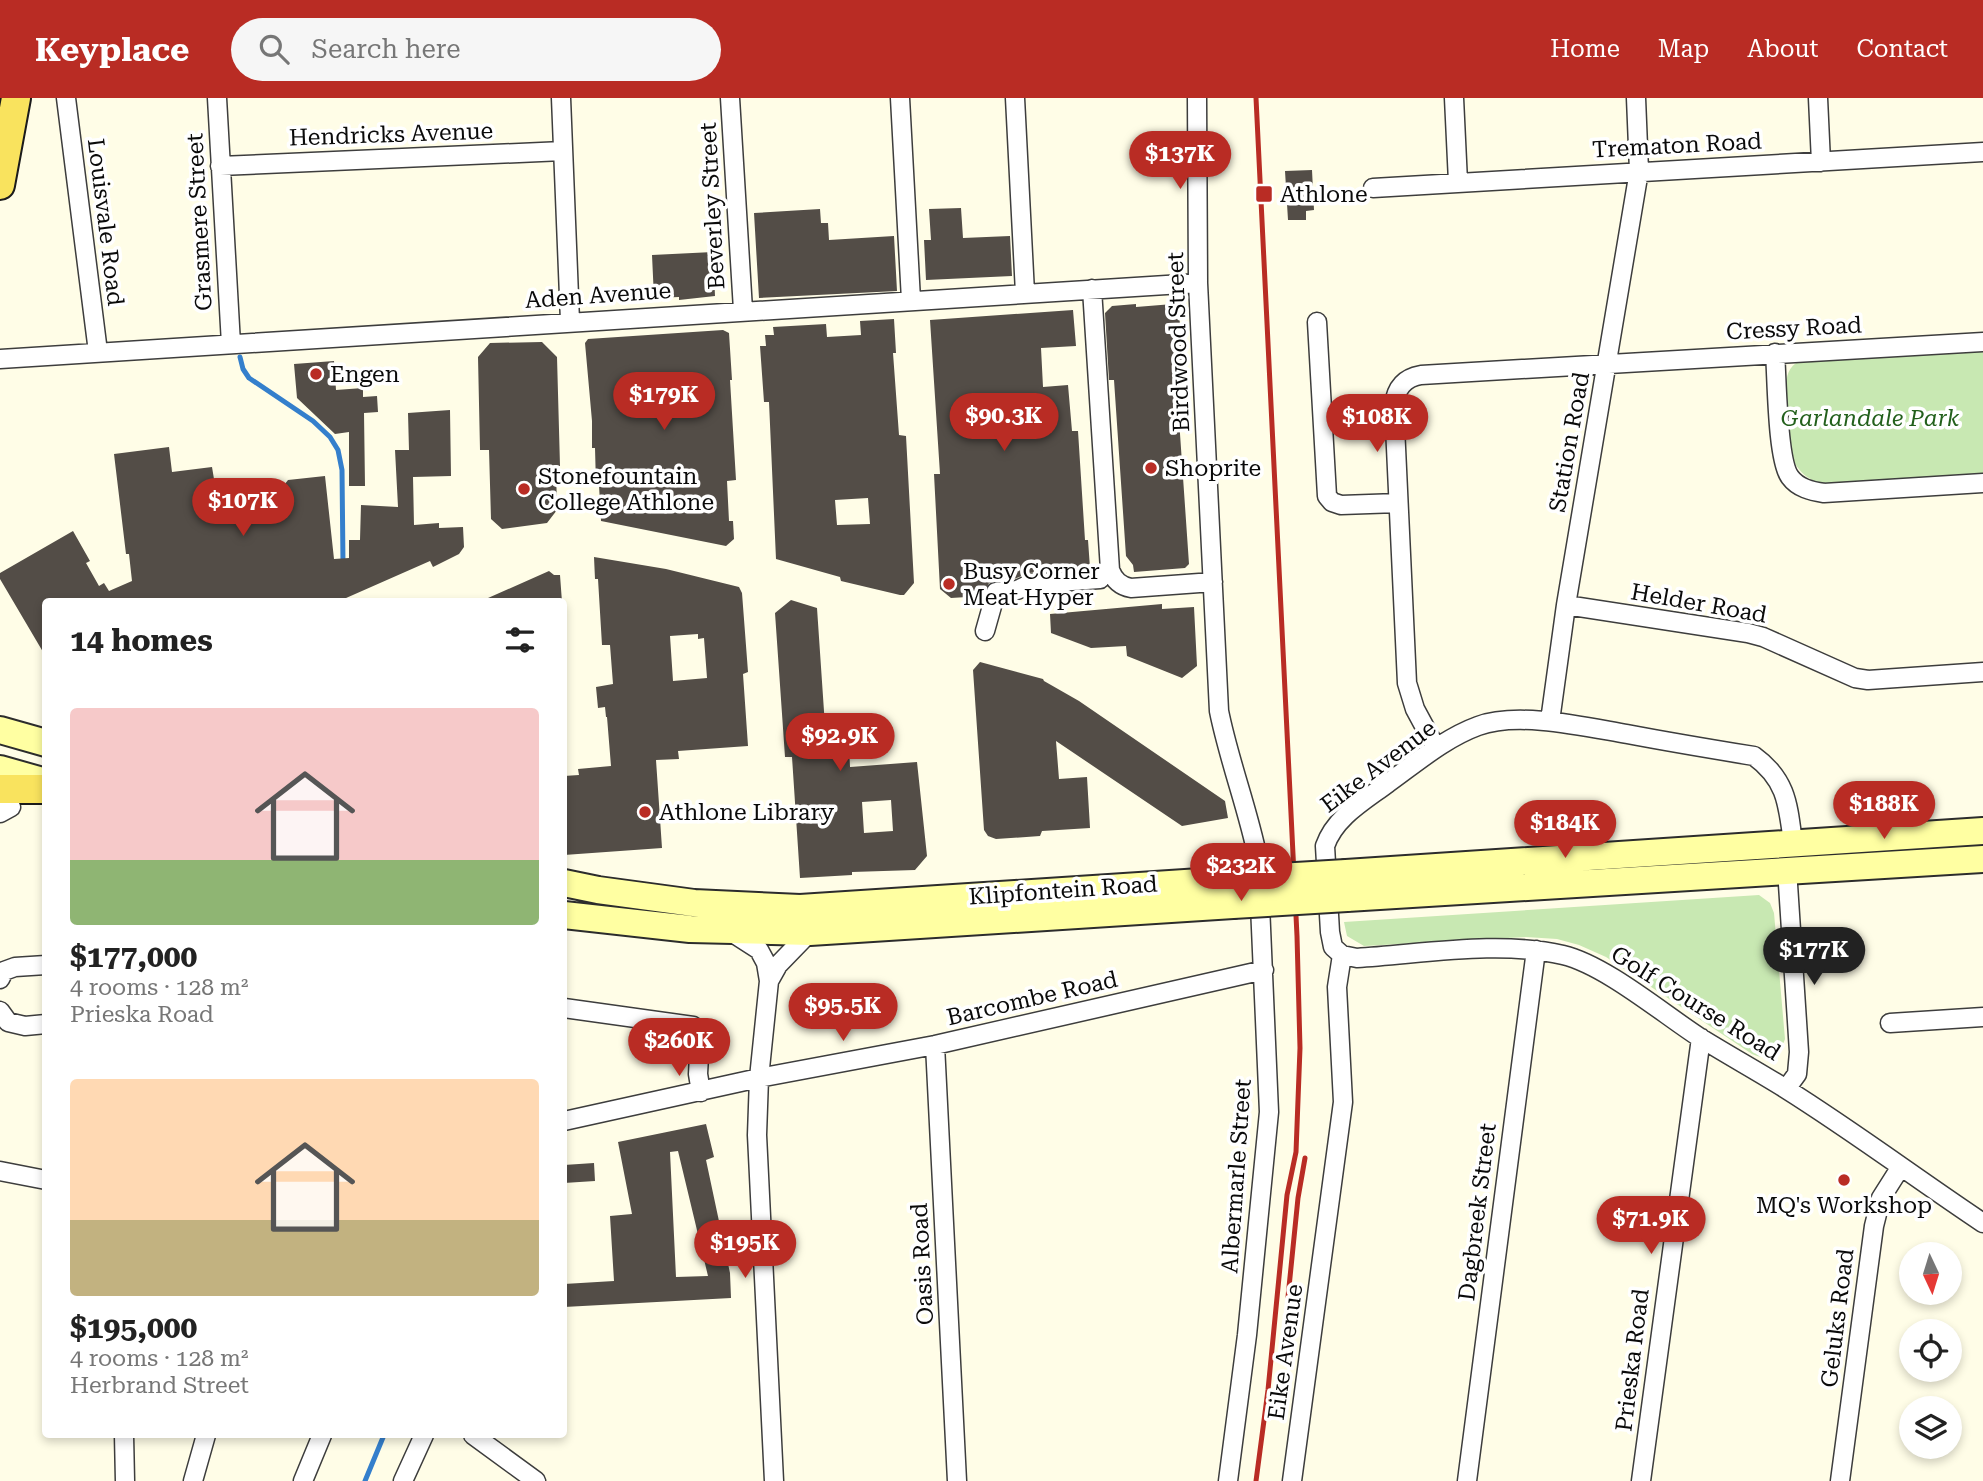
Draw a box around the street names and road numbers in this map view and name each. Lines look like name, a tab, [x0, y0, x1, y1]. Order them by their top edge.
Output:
street label: Hendricks Avenue	[288, 117, 494, 152]
street label: Beverley Street	[695, 121, 730, 290]
street label: Trematon Road	[1592, 128, 1763, 163]
street label: Grasmere Street	[181, 132, 218, 311]
street label: Louisvale Road	[82, 137, 129, 308]
street label: Birdwood Street	[1162, 251, 1195, 432]
street label: Aden Avenue	[524, 277, 672, 314]
street label: Cressy Road	[1725, 311, 1863, 346]
street label: Station Road	[1544, 370, 1595, 514]
street label: Helder Road	[1629, 578, 1769, 629]
street label: Eike Avenue	[1316, 714, 1441, 818]
street label: Klipfontein Road	[968, 870, 1159, 911]
street label: Golf Course Road	[1606, 940, 1786, 1067]
street label: Barcombe Road	[944, 966, 1120, 1031]
street label: Albermarle Street	[1216, 1077, 1257, 1274]
street label: Dagbreek Street	[1453, 1121, 1502, 1302]
street label: Oasis Road	[906, 1202, 939, 1326]
street label: Geluks Road	[1816, 1247, 1859, 1389]
street label: Eike Avenue	[1263, 1282, 1308, 1422]
street label: Prieska Road	[1610, 1287, 1655, 1433]

